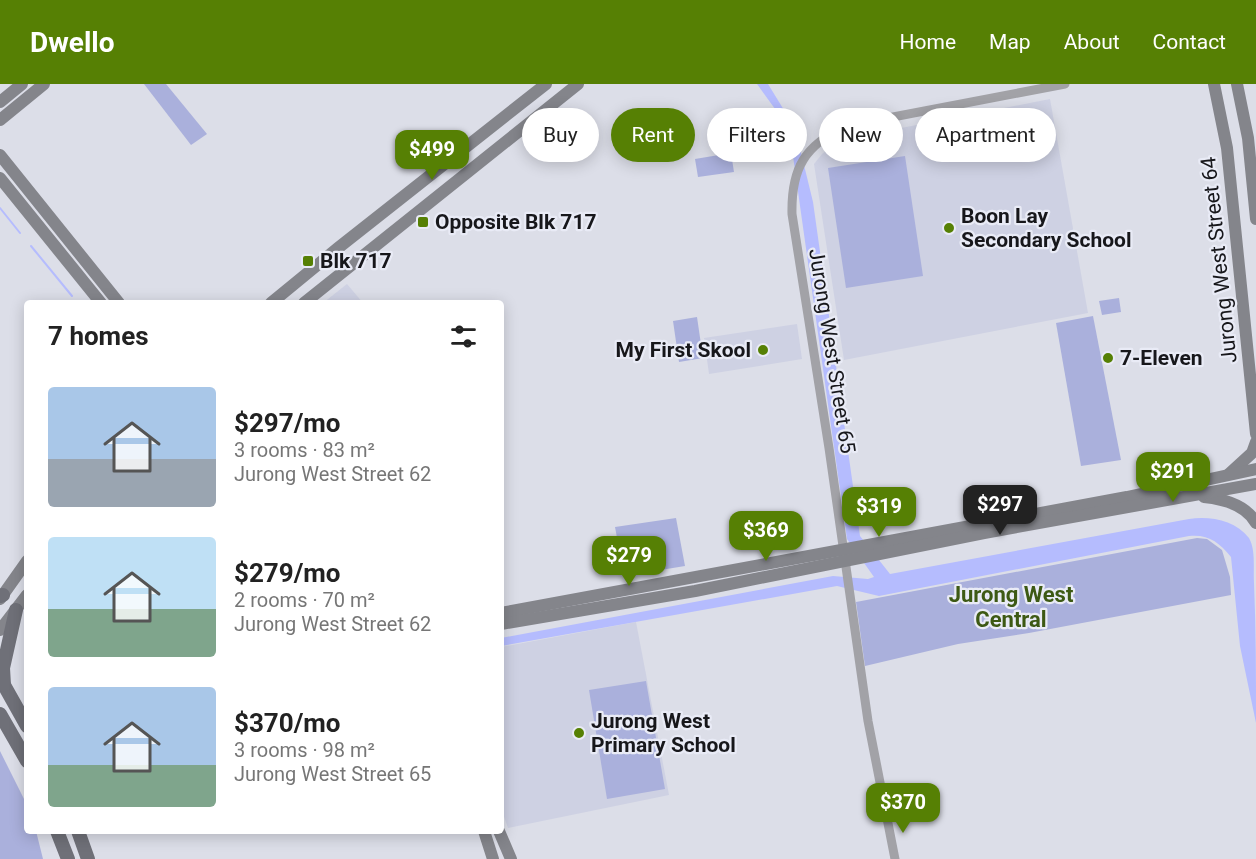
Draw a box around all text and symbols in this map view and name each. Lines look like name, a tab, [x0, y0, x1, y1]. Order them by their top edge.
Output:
text: Dwello	[30, 26, 115, 59]
text: Home	[900, 30, 956, 54]
text: Map	[989, 30, 1031, 54]
text: About	[1064, 30, 1120, 54]
text: Contact	[1153, 30, 1226, 54]
chip: Buy	[522, 108, 599, 162]
chip: Rent	[611, 108, 695, 162]
chip: Filters	[707, 108, 807, 162]
chip: New	[819, 108, 903, 162]
chip: Apartment	[915, 108, 1056, 162]
pin: $499	[396, 130, 468, 181]
text: $499	[409, 137, 455, 161]
street label: Jurong West Street 64	[1196, 156, 1242, 364]
place label: Boon Lay Secondary School	[961, 204, 1131, 252]
place label: Opposite Blk 717	[435, 210, 597, 234]
marker: Opposite Blk 717	[416, 215, 430, 229]
marker: Boon Lay Secondary School	[942, 221, 956, 235]
street label: Jurong West Street 65	[804, 247, 860, 455]
place label: Blk 717	[320, 249, 392, 273]
marker: Blk 717	[301, 254, 315, 268]
icon: filters	[447, 320, 480, 353]
text: 7 homes	[48, 321, 149, 351]
place label: My First Skool	[616, 338, 751, 362]
marker: My First Skool	[756, 343, 770, 357]
place label: 7-Eleven	[1120, 346, 1203, 370]
marker: 7-Eleven	[1101, 351, 1115, 365]
text: $297/mo	[234, 408, 341, 438]
icon: home	[96, 411, 168, 483]
text: 3 rooms · 83 m²	[234, 438, 375, 462]
pin: $291	[1137, 452, 1209, 503]
text: $291	[1150, 459, 1196, 483]
text: Jurong West Street 62	[234, 462, 431, 486]
pin: $297	[964, 485, 1036, 536]
pin: $319	[843, 487, 915, 538]
text: $297	[977, 492, 1023, 516]
text: $319	[856, 494, 902, 518]
pin: $369	[730, 511, 802, 562]
text: $369	[743, 518, 789, 542]
pin: $279	[593, 536, 665, 587]
text: $279	[606, 543, 652, 567]
text: $279/mo	[234, 558, 341, 588]
icon: home	[96, 561, 168, 633]
district label: Jurong West Central	[949, 582, 1074, 632]
text: 2 rooms · 70 m²	[234, 588, 375, 612]
text: Jurong West Street 62	[234, 612, 431, 636]
text: $370/mo	[234, 708, 341, 738]
place label: Jurong West Primary School	[591, 709, 736, 757]
icon: home	[96, 711, 168, 783]
marker: Jurong West Primary School	[572, 726, 586, 740]
text: 3 rooms · 98 m²	[234, 738, 375, 762]
text: Jurong West Street 65	[234, 762, 431, 786]
pin: $370	[867, 783, 939, 834]
text: $370	[880, 790, 926, 814]

